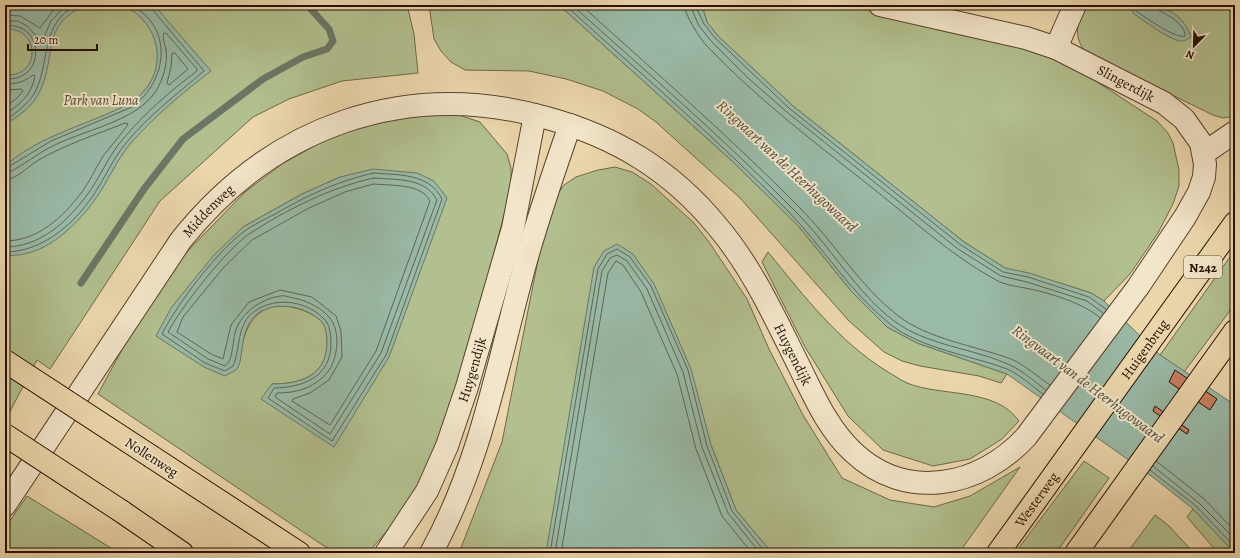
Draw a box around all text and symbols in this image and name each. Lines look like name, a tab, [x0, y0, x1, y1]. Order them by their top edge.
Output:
scale bar	[28, 26, 97, 52]
north arrow	[1174, 26, 1214, 66]
text: 20 m	[34, 32, 58, 48]
text: N	[1184, 46, 1197, 63]
street label: Slingerdijk	[1094, 60, 1158, 107]
park label: Park van Luna	[63, 91, 139, 110]
water label: Ringvaart van de Heerhugowaard	[712, 95, 862, 237]
street label: Middenweg	[178, 180, 238, 242]
road number: N242	[1184, 256, 1222, 278]
street label: Huigenbrug	[1117, 315, 1173, 383]
street label: Huygendijk	[769, 320, 816, 389]
water label: Ringvaart van de Heerhugowaard	[1008, 320, 1168, 448]
street label: Huygendijk	[454, 335, 491, 405]
street label: Nollenweg	[121, 433, 182, 482]
street label: Westerweg	[1010, 468, 1063, 532]

